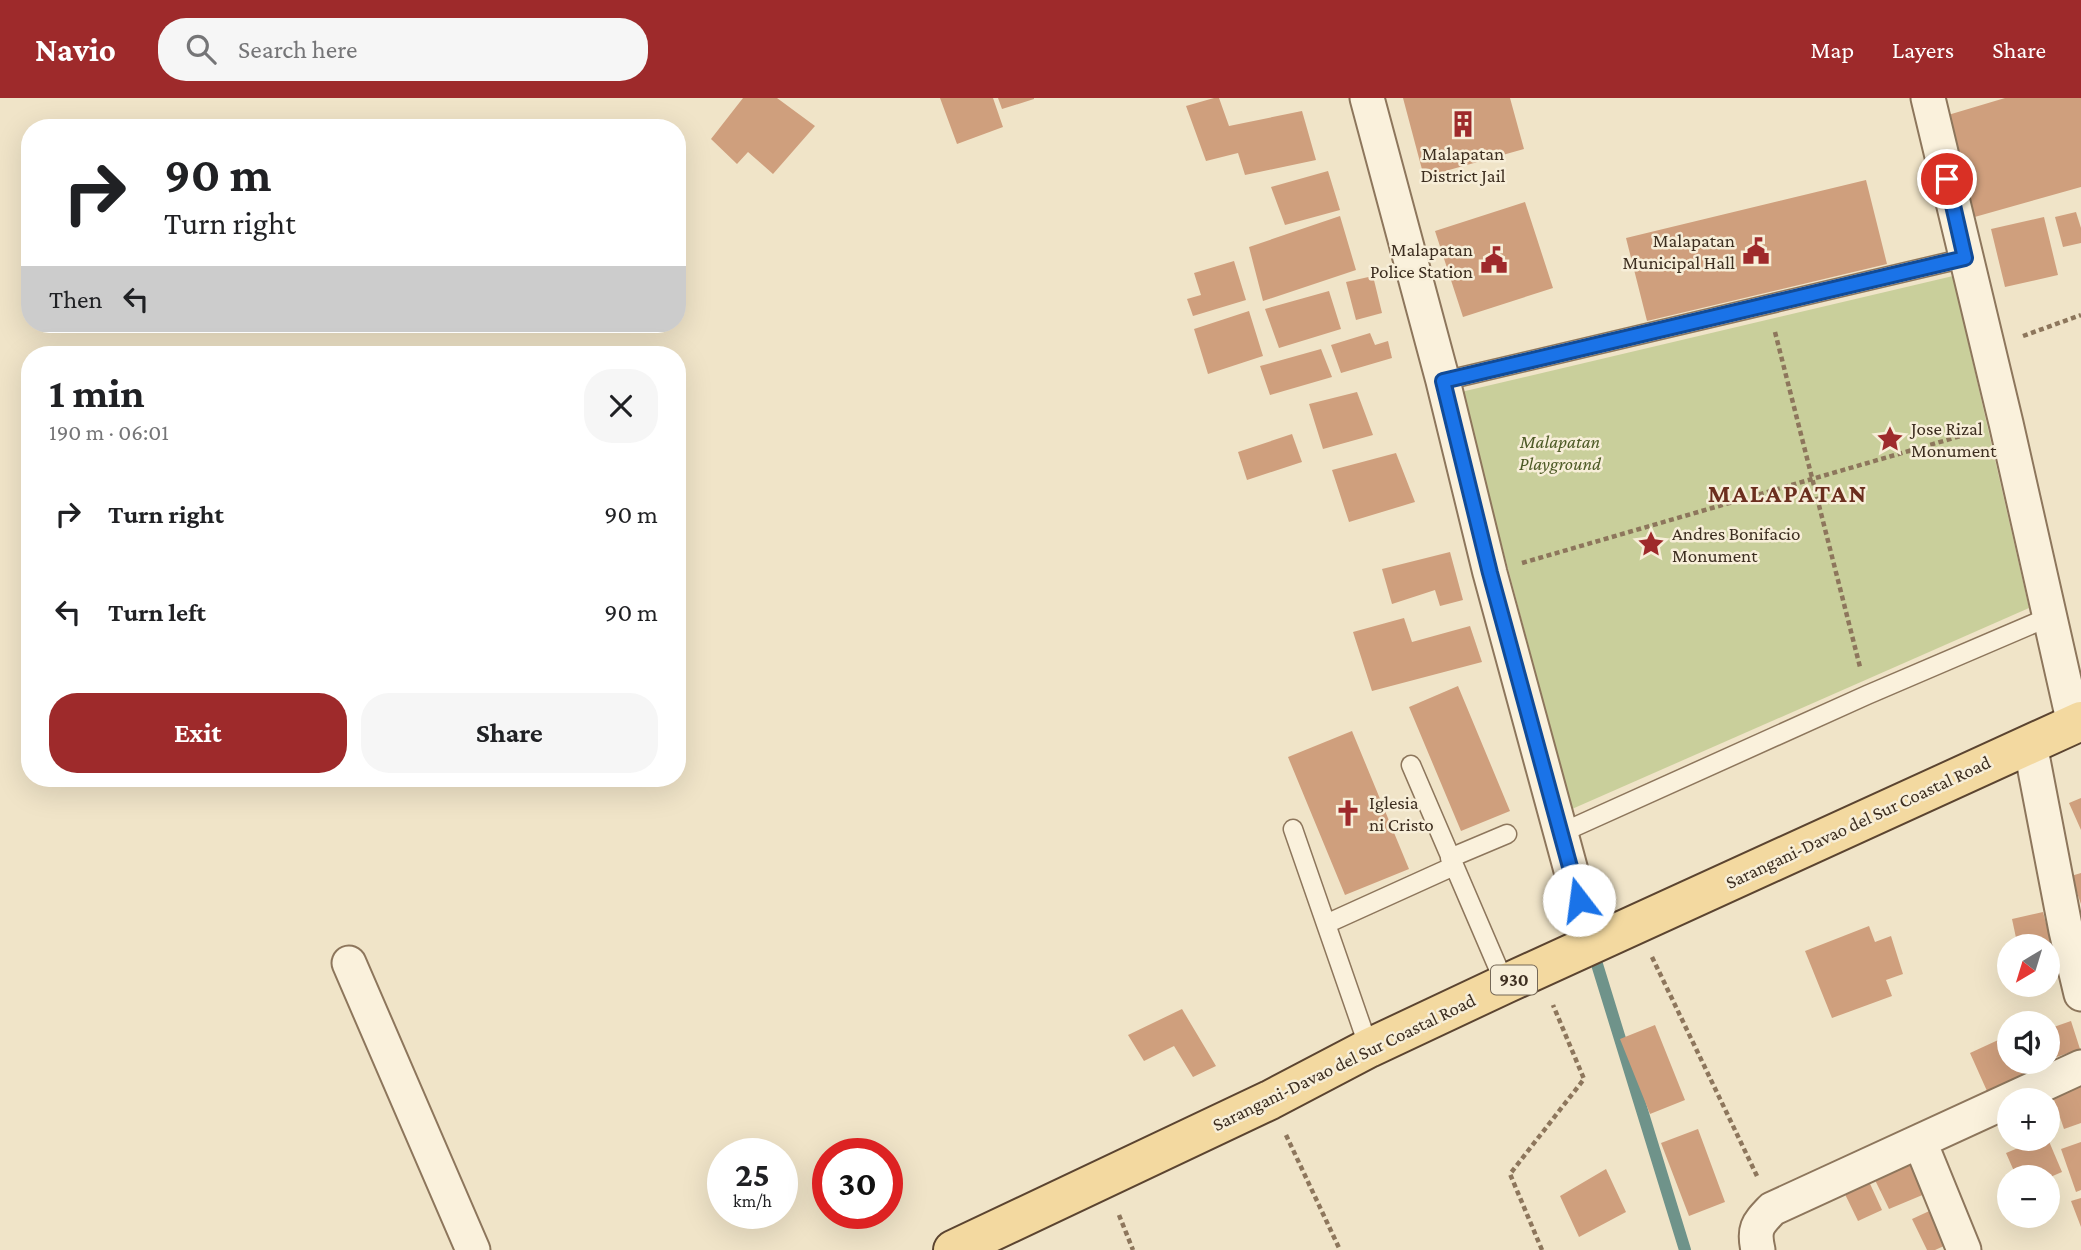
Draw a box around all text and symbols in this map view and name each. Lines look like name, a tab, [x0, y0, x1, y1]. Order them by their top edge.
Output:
search box	[158, 18, 648, 81]
icon: search	[182, 30, 220, 68]
text: Navio	[35, 31, 116, 68]
text: Search here	[238, 35, 357, 64]
text: Map	[1810, 36, 1854, 63]
text: Layers	[1892, 36, 1954, 63]
text: Share	[1992, 36, 2046, 63]
building icon: Malapatan District Jail	[1448, 109, 1478, 139]
place label: Malapatan District Jail	[1420, 143, 1506, 186]
icon: right	[49, 147, 140, 238]
text: 90 m	[164, 147, 271, 202]
pin	[1917, 149, 1977, 209]
icon: arrive	[1928, 160, 1966, 198]
text: Turn right	[164, 205, 296, 241]
place label: Malapatan Municipal Hall	[1623, 230, 1735, 273]
public building icon: Malapatan Municipal Hall	[1741, 236, 1771, 266]
place label: Malapatan Police Station	[1370, 239, 1473, 282]
public building icon: Malapatan Police Station	[1479, 245, 1509, 275]
icon: left	[117, 280, 155, 318]
text: Then	[49, 285, 103, 314]
text: 1 min	[49, 369, 145, 416]
button: close	[584, 369, 658, 443]
place label: Jose Rizal Monument	[1909, 418, 1997, 461]
text: 190 m · 06:01	[49, 419, 169, 445]
place icon: Jose Rizal Monument	[1875, 424, 1905, 454]
park label: Malapatan Playground	[1519, 431, 1602, 474]
district label: MALAPATAN	[1708, 479, 1868, 508]
icon: right	[49, 495, 87, 533]
text: Turn right	[108, 500, 224, 529]
text: 90 m	[604, 500, 658, 529]
place label: Andres Bonifacio Monument	[1672, 523, 1800, 566]
place icon: Andres Bonifacio Monument	[1636, 529, 1666, 559]
icon: left	[49, 593, 87, 631]
text: Turn left	[108, 598, 206, 627]
text: 90 m	[604, 598, 658, 627]
button: Exit	[49, 693, 347, 773]
button: Share	[361, 693, 658, 773]
street label: Sarangani-Davao del Sur Coastal Road	[1722, 751, 1994, 893]
place label: Iglesia ni Cristo	[1369, 792, 1434, 835]
church icon: Iglesia ni Cristo	[1333, 798, 1363, 828]
position arrow	[1542, 863, 1616, 937]
north arrow	[1997, 934, 2060, 998]
map controls	[1997, 934, 2060, 1228]
road number: 930	[1491, 966, 1537, 995]
street label: Sarangani-Davao del Sur Coastal Road	[1209, 989, 1479, 1135]
button: sound	[1997, 1011, 2060, 1074]
button: +	[1997, 1088, 2060, 1151]
speed limit sign: 30	[812, 1138, 903, 1229]
text: 25	[735, 1155, 770, 1194]
button: −	[1997, 1165, 2060, 1228]
text: km/h	[733, 1191, 772, 1211]

